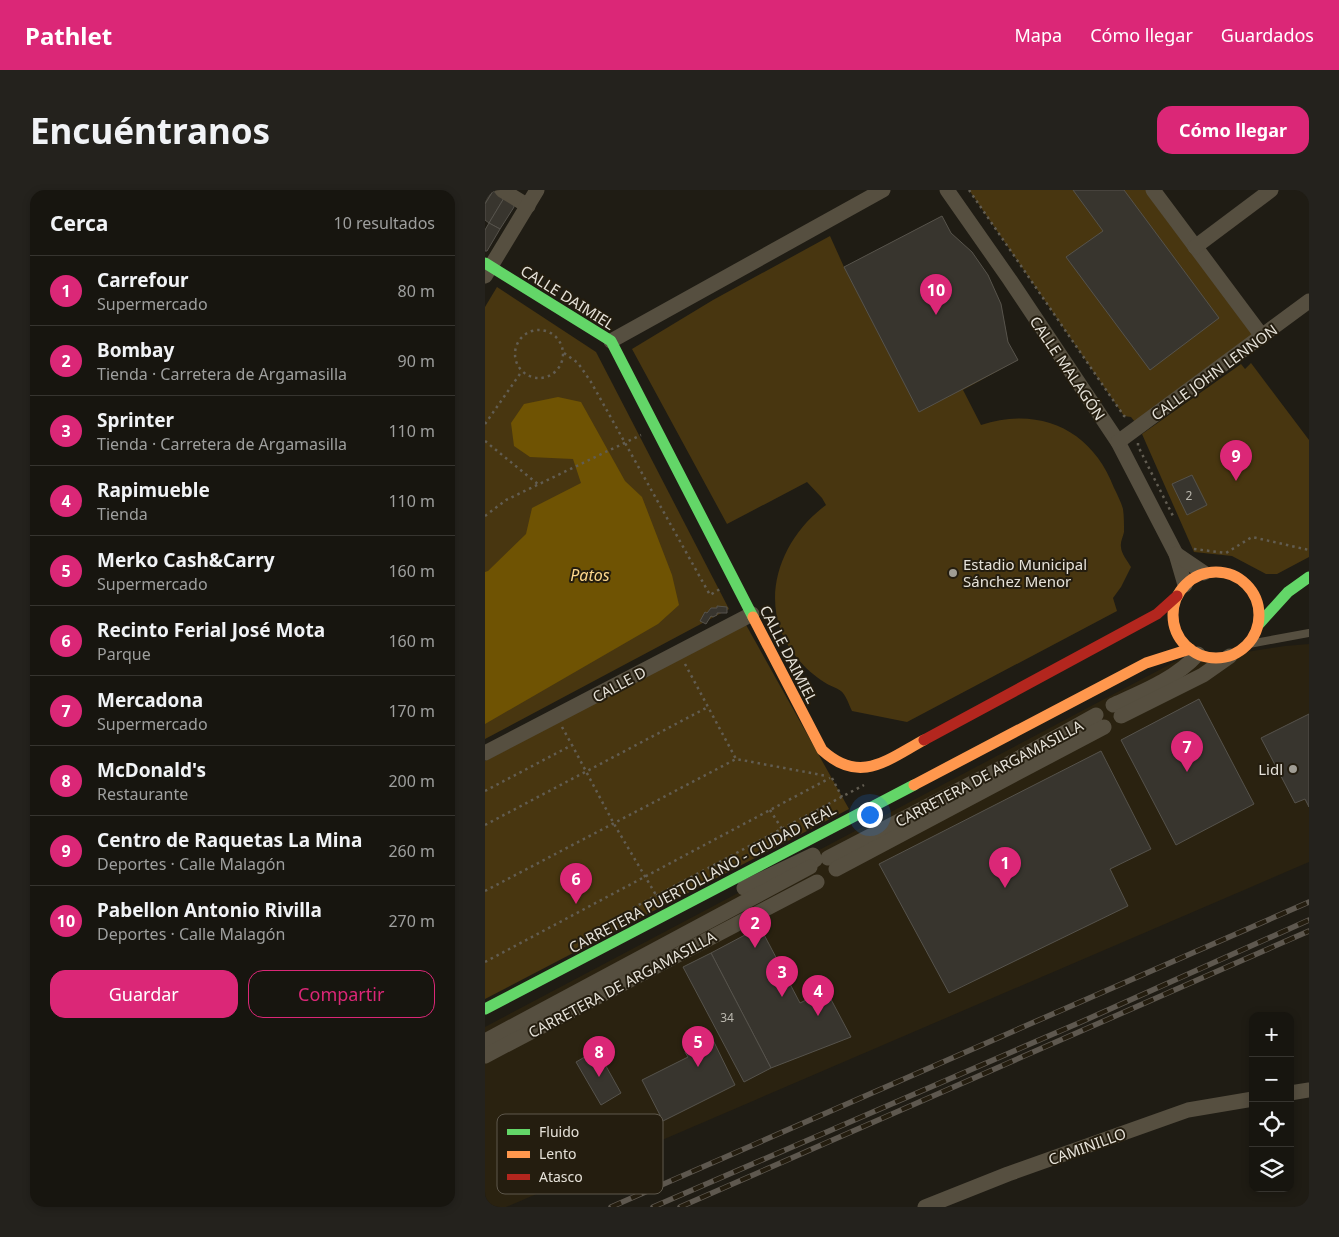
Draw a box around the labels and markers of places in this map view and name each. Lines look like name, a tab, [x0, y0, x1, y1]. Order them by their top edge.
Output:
pin: 10	[920, 274, 952, 315]
pin: 9	[1220, 440, 1252, 481]
place label: Estadio Municipal Sánchez Menor	[963, 554, 1087, 591]
marker: Estadio Municipal Sánchez Menor	[947, 567, 959, 579]
pin: 7	[1171, 731, 1203, 772]
place label: Lidl	[1258, 759, 1283, 779]
marker: Lidl	[1287, 763, 1299, 775]
pin: 1	[989, 847, 1021, 888]
pin: 6	[560, 863, 592, 904]
pin: 2	[739, 907, 771, 948]
pin: 3	[766, 956, 798, 997]
pin: 4	[802, 975, 834, 1016]
pin: 5	[682, 1026, 714, 1067]
pin: 8	[583, 1036, 615, 1077]

